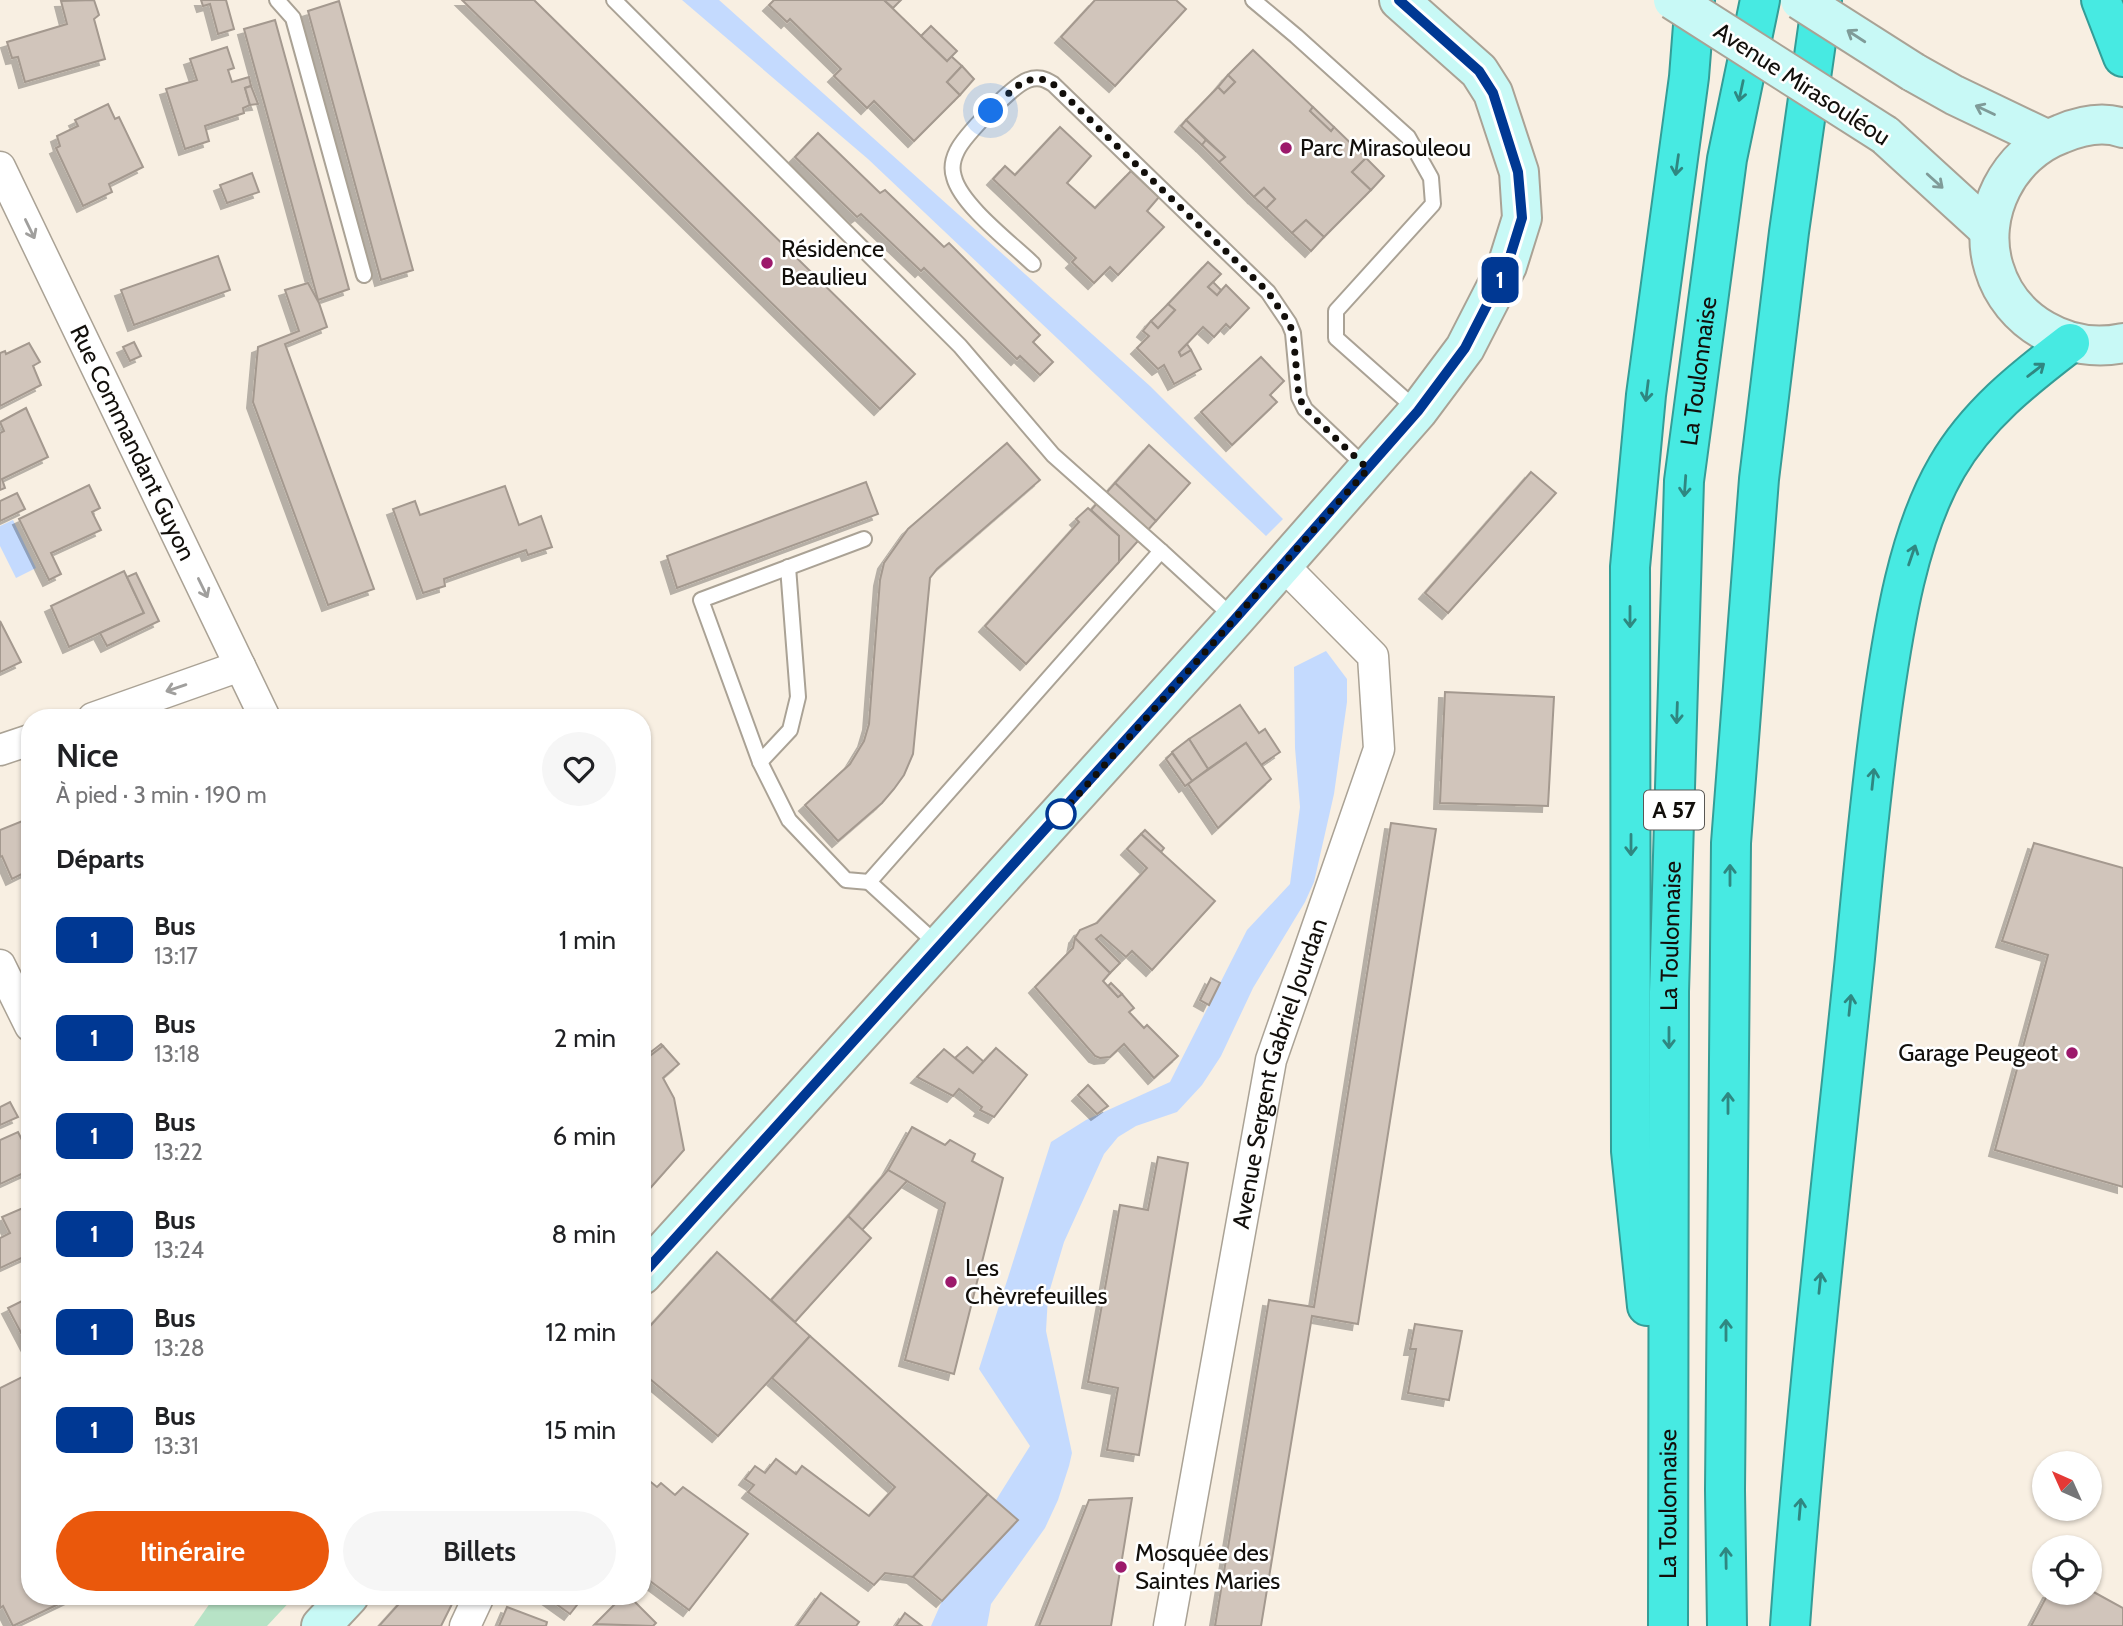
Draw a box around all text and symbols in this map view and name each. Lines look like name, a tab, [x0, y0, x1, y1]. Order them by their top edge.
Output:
street label: Avenue Mirasouléou	[1709, 16, 1896, 151]
one-way arrow	[1847, 28, 1867, 42]
one-way arrow	[1733, 79, 1747, 102]
your location	[973, 93, 1008, 128]
one-way arrow	[1975, 102, 1996, 116]
place label: Parc Mirasouleou	[1300, 133, 1471, 162]
marker: Parc Mirasouleou	[1278, 140, 1294, 156]
one-way arrow	[1670, 153, 1683, 176]
one-way arrow	[1926, 173, 1944, 189]
one-way arrow	[23, 218, 37, 239]
place label: Résidence Beaulieu	[781, 234, 884, 291]
marker: Résidence Beaulieu	[759, 255, 775, 271]
line badge: 1	[1477, 257, 1523, 303]
text: 1	[1496, 265, 1504, 294]
street label: La Toulonnaise	[1674, 295, 1722, 447]
street label: Rue Commandant Guyon	[64, 320, 202, 565]
one-way arrow	[2026, 362, 2044, 377]
one-way arrow	[1641, 379, 1654, 402]
one-way arrow	[1678, 474, 1691, 497]
one-way arrow	[1906, 544, 1919, 566]
one-way arrow	[197, 577, 210, 598]
one-way arrow	[1623, 606, 1637, 629]
one-way arrow	[165, 683, 187, 695]
one-way arrow	[1671, 701, 1684, 724]
button: heart	[542, 732, 616, 806]
text: Nice	[56, 735, 118, 775]
one-way arrow	[1867, 768, 1880, 790]
text: À pied · 3 min · 190 m	[56, 781, 267, 809]
road number: A 57	[1644, 790, 1704, 830]
unlabelled marker	[1046, 799, 1076, 829]
one-way arrow	[1624, 833, 1638, 856]
text: Départs	[56, 843, 144, 875]
street label: La Toulonnaise	[1654, 861, 1687, 1011]
one-way arrow	[1723, 864, 1737, 887]
text: Bus	[154, 910, 195, 942]
street label: Avenue Sergent Gabriel Jourdan	[1226, 914, 1333, 1231]
text: 1 min	[559, 924, 616, 956]
text: 1	[90, 925, 99, 954]
text: 13:17	[154, 942, 198, 970]
one-way arrow	[1843, 994, 1856, 1017]
text: Bus	[154, 1008, 195, 1040]
text: 2 min	[554, 1022, 616, 1054]
text: 1	[90, 1023, 99, 1052]
one-way arrow	[1662, 1027, 1676, 1050]
place label: Garage Peugeot	[1898, 1038, 2058, 1067]
text: 13:18	[154, 1040, 200, 1068]
marker: Garage Peugeot	[2064, 1045, 2080, 1061]
one-way arrow	[1721, 1092, 1735, 1115]
text: Bus	[154, 1106, 195, 1138]
text: 6 min	[553, 1120, 616, 1152]
text: 1	[90, 1121, 99, 1150]
text: 13:22	[154, 1138, 203, 1166]
text: Bus	[154, 1204, 195, 1236]
text: 8 min	[552, 1218, 616, 1250]
text: 1	[90, 1219, 99, 1248]
text: 13:24	[154, 1236, 204, 1264]
place label: Les Chèvrefeuilles	[965, 1253, 1108, 1310]
one-way arrow	[1814, 1272, 1827, 1294]
marker: Les Chèvrefeuilles	[943, 1274, 959, 1290]
text: Bus	[154, 1302, 195, 1334]
text: 12 min	[545, 1316, 616, 1348]
text: 1	[90, 1317, 99, 1346]
one-way arrow	[1720, 1319, 1733, 1342]
text: 13:28	[154, 1334, 205, 1362]
text: Bus	[154, 1400, 195, 1432]
text: 15 min	[545, 1414, 616, 1446]
text: 1	[90, 1415, 99, 1444]
street label: La Toulonnaise	[1653, 1429, 1682, 1579]
text: 13:31	[154, 1432, 199, 1460]
north arrow	[2032, 1451, 2102, 1521]
map controls	[2032, 1451, 2102, 1605]
one-way arrow	[1794, 1498, 1807, 1521]
button: Itinéraire	[56, 1511, 329, 1591]
button: Billets	[343, 1511, 616, 1591]
button: locate	[2032, 1535, 2102, 1605]
place label: Mosquée des Saintes Maries	[1135, 1538, 1280, 1595]
one-way arrow	[1719, 1547, 1733, 1570]
marker: Mosquée des Saintes Maries	[1113, 1559, 1129, 1575]

